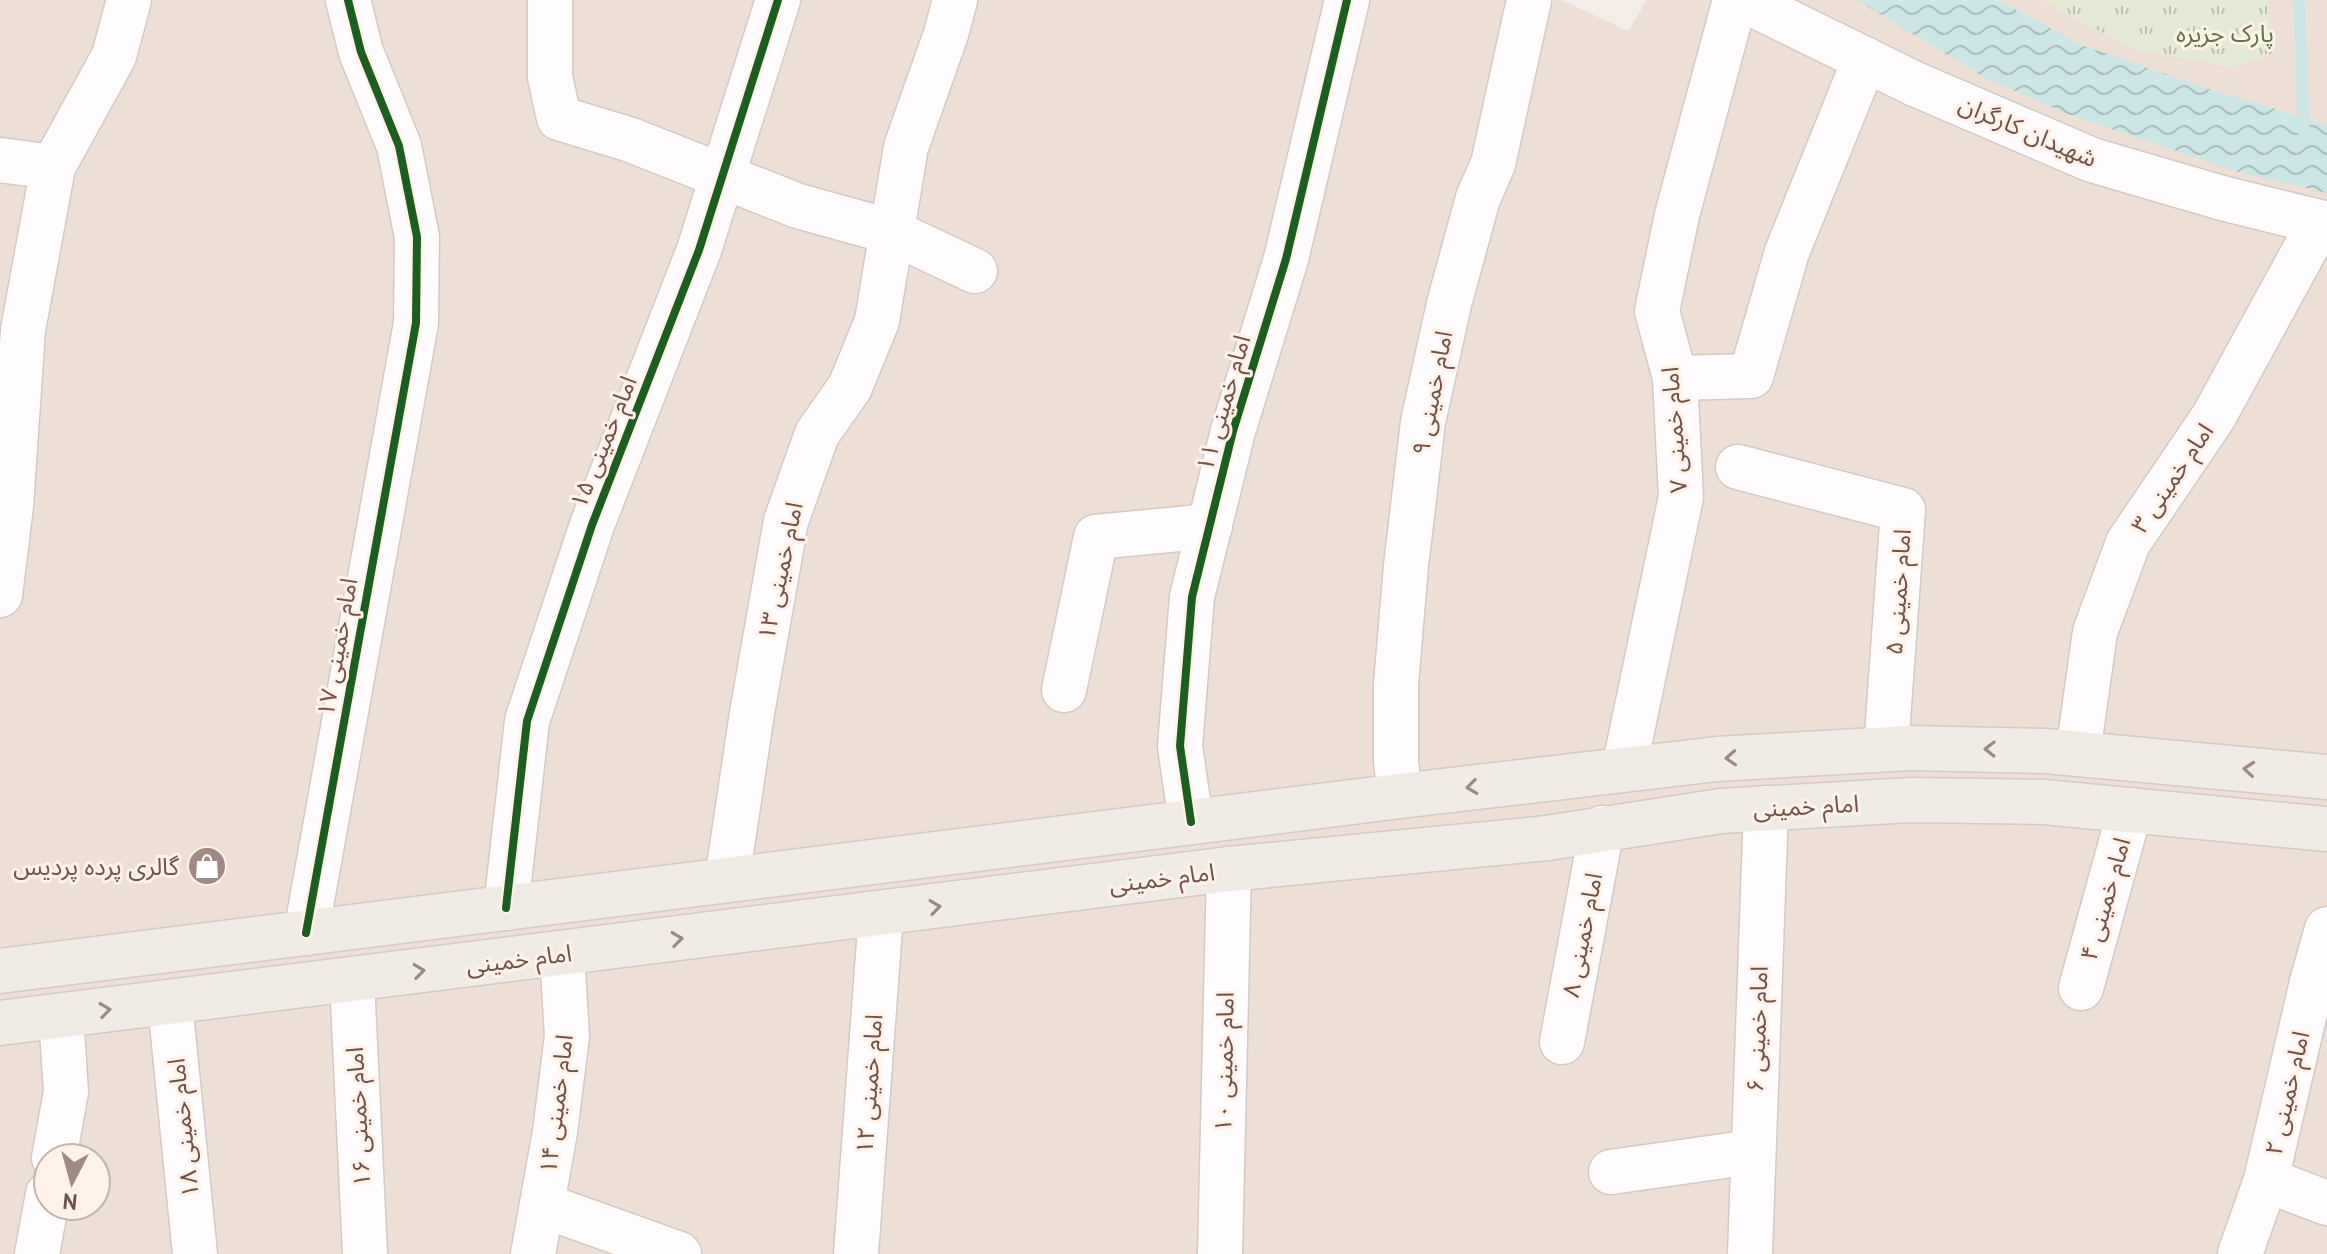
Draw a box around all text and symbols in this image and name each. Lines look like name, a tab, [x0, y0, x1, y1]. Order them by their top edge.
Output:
park label: پارک جزیره	[2176, 18, 2274, 49]
street label: شهیدان کارگران	[1954, 88, 2102, 174]
street label: امام خمینی ۹	[1405, 328, 1462, 459]
street label: امام خمینی ۱۱	[1189, 331, 1260, 475]
street label: امام خمینی ۷	[1654, 366, 1697, 494]
street label: امام خمینی ۱۵	[562, 371, 646, 514]
street label: امام خمینی ۳	[2124, 417, 2223, 541]
street label: امام خمینی ۱۳	[750, 499, 813, 643]
street label: امام خمینی ۵	[1878, 528, 1921, 656]
street label: امام خمینی ۱۷	[310, 575, 367, 719]
one-way arrow	[1983, 741, 1996, 758]
one-way arrow	[1724, 749, 1737, 766]
one-way arrow	[2242, 761, 2255, 778]
one-way arrow	[1465, 778, 1478, 795]
street label: امام خمینی	[1752, 788, 1860, 827]
street label: امام خمینی ۴	[2073, 834, 2140, 965]
shop icon: گالری پرده پردیس	[186, 845, 228, 887]
place label: گالری پرده پردیس	[13, 851, 180, 882]
street label: امام خمینی	[1107, 856, 1217, 903]
street label: امام خمینی ۸	[1555, 870, 1612, 1001]
one-way arrow	[928, 899, 942, 916]
one-way arrow	[670, 931, 684, 948]
street label: امام خمینی	[464, 937, 574, 984]
one-way arrow	[413, 963, 426, 980]
street label: امام خمینی ۶	[1739, 965, 1778, 1093]
street label: امام خمینی ۱۰	[1207, 992, 1244, 1132]
one-way arrow	[99, 1002, 112, 1019]
street label: امام خمینی ۱۲	[849, 1013, 892, 1155]
street label: امام خمینی ۲	[2258, 1028, 2319, 1159]
street label: امام خمینی ۱۴	[532, 1033, 583, 1176]
street label: امام خمینی ۱۶	[339, 1046, 380, 1188]
street label: امام خمینی ۱۸	[160, 1056, 209, 1199]
north arrow	[32, 1142, 112, 1222]
text: N	[61, 1187, 79, 1217]

